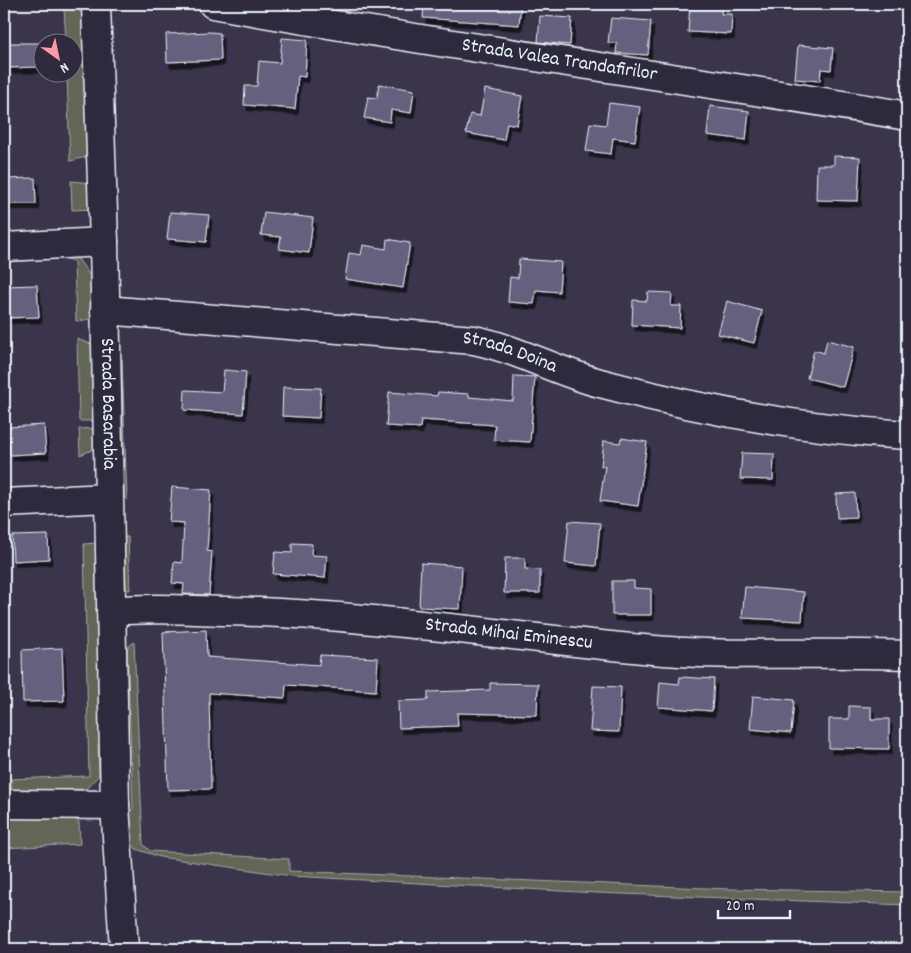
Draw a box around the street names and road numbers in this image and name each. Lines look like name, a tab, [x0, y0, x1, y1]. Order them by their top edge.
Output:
street label: Strada Valea Trandafirilor	[460, 32, 660, 90]
street label: Strada Doina	[462, 325, 562, 381]
street label: Strada Basarabia	[92, 338, 122, 471]
street label: Strada Mihai Eminescu	[424, 611, 594, 658]

